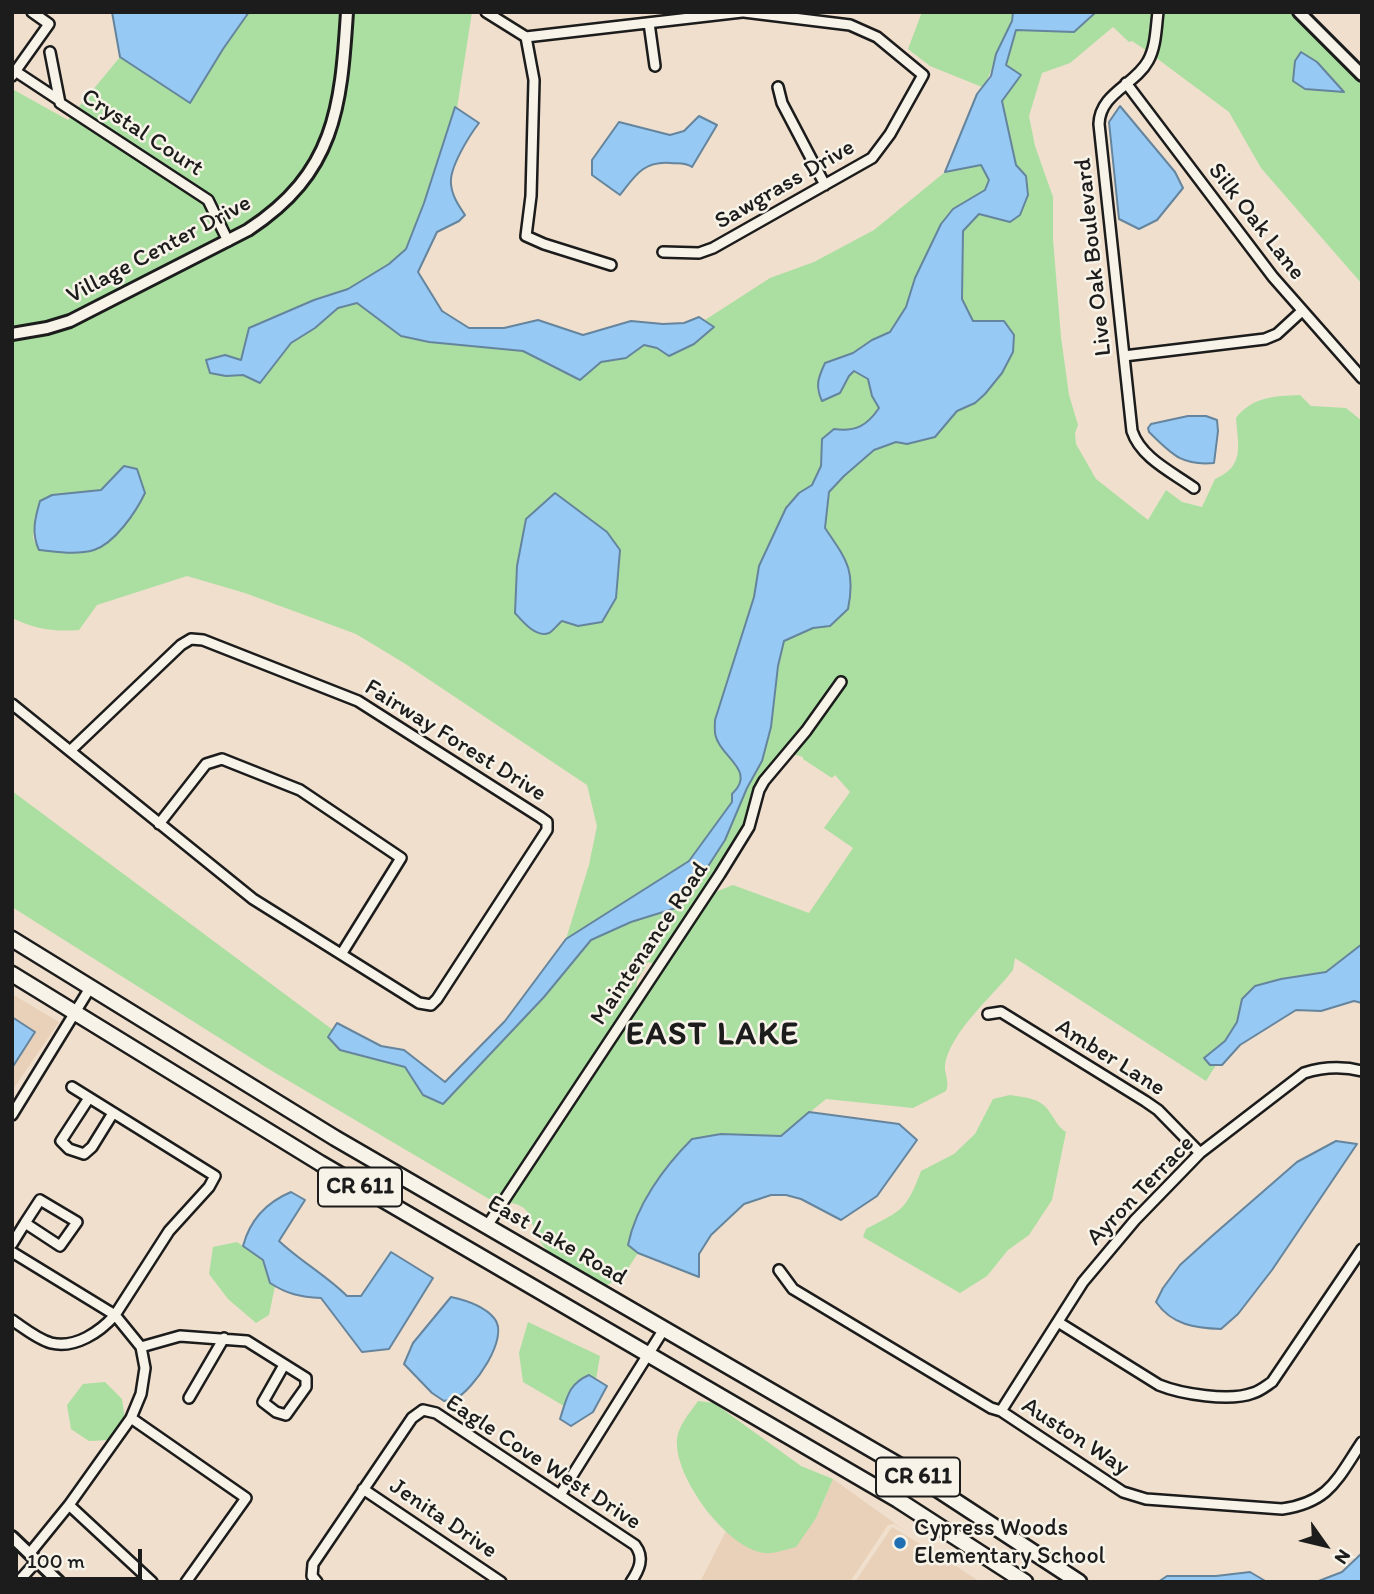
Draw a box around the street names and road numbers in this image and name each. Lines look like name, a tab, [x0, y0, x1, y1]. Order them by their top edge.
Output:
street label: Crystal Court	[76, 83, 208, 183]
street label: Sawgrass Drive	[710, 133, 860, 237]
street label: Live Oak Boulevard	[1069, 156, 1119, 358]
street label: Silk Oak Lane	[1201, 158, 1311, 286]
street label: Village Center Drive	[62, 189, 256, 311]
street label: Fairway Forest Drive	[359, 673, 551, 809]
street label: Maintenance Road	[585, 857, 715, 1031]
street label: Amber Lane	[1050, 1013, 1170, 1103]
street label: Ayron Terrace	[1081, 1130, 1201, 1252]
road number: CR 611	[318, 1168, 402, 1206]
street label: East Lake Road	[482, 1189, 632, 1293]
street label: Eagle Cove West Drive	[440, 1389, 646, 1537]
street label: Auston Way	[1016, 1392, 1134, 1482]
road number: CR 611	[876, 1458, 960, 1496]
street label: Jenita Drive	[384, 1472, 502, 1566]

